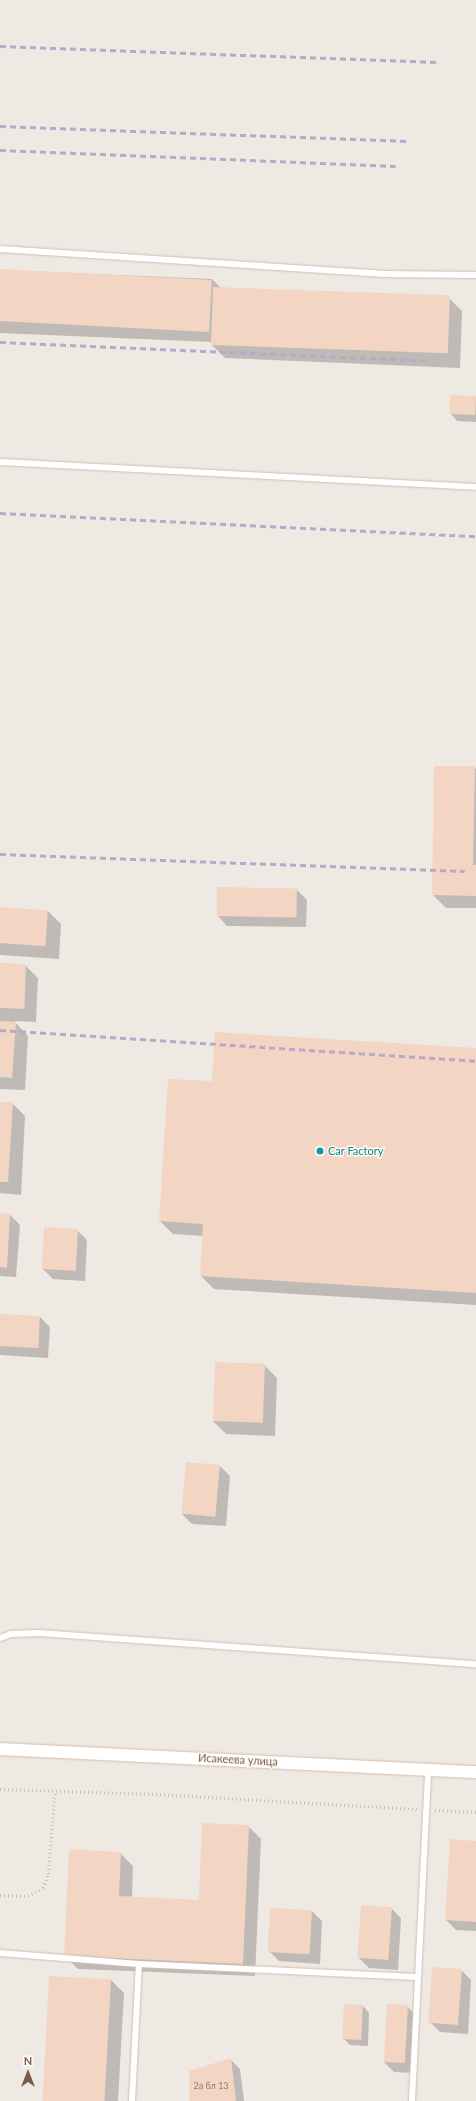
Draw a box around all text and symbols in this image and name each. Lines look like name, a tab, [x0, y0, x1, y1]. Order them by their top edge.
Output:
place label: Car Factory	[328, 1144, 384, 1158]
marker: Car Factory	[315, 1146, 325, 1156]
street label: Исакеева улица	[198, 1751, 278, 1769]
north arrow	[8, 2053, 48, 2093]
text: N	[24, 2054, 32, 2067]
house number: 2а бл 13	[193, 2081, 229, 2091]

